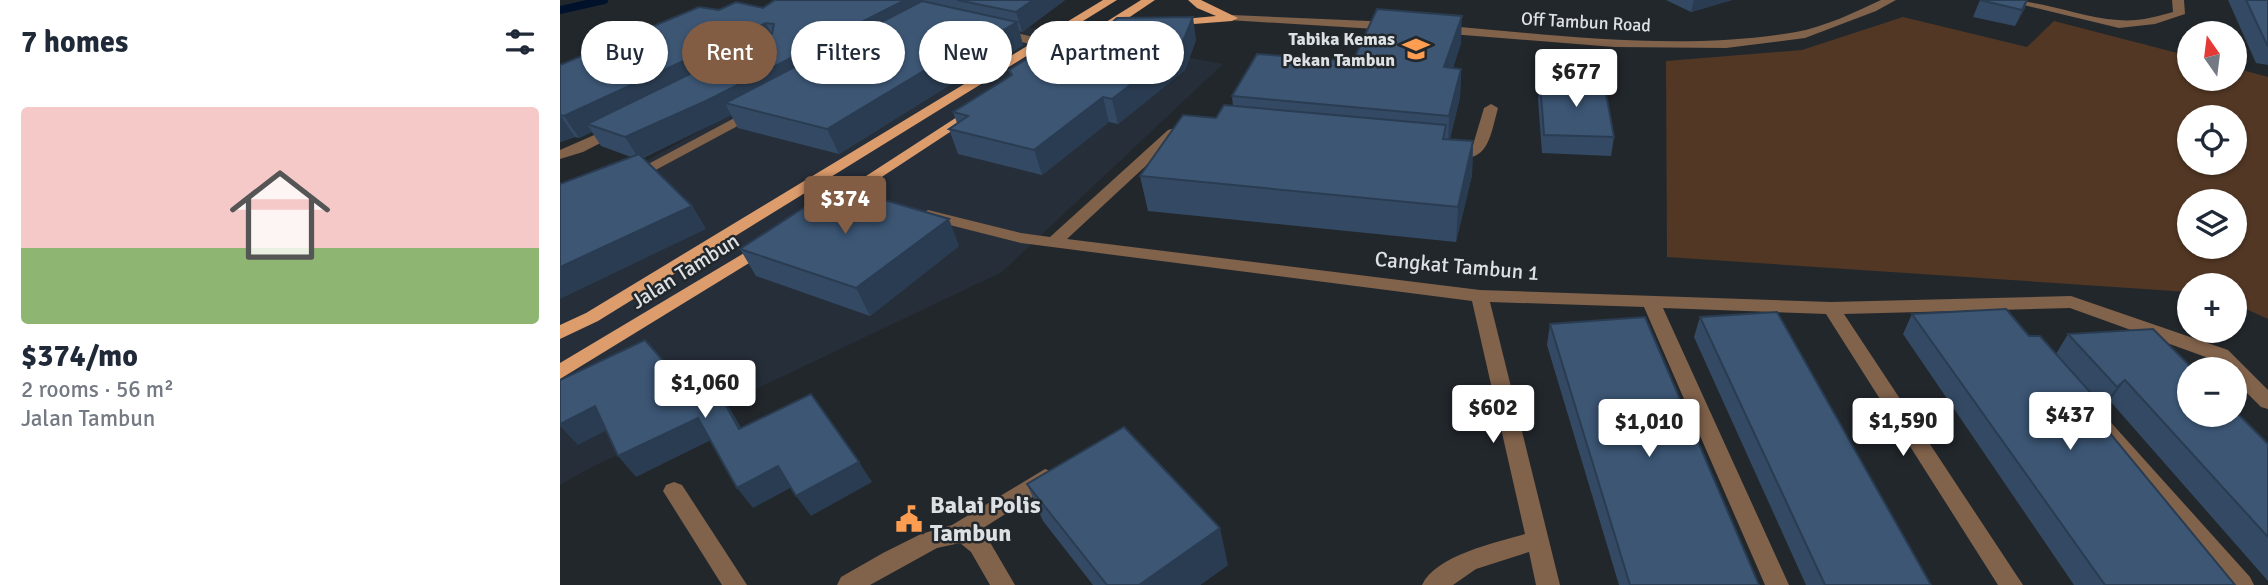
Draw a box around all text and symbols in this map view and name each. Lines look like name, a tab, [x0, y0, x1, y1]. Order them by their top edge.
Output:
street label: Off Tambun Road	[1520, 8, 1652, 36]
chip: Buy	[581, 21, 668, 84]
chip: Rent	[682, 21, 777, 84]
chip: Filters	[791, 21, 905, 84]
chip: New	[919, 21, 1012, 84]
chip: Apartment	[1026, 21, 1184, 84]
north arrow	[2177, 21, 2247, 91]
map controls	[2177, 21, 2247, 427]
icon: filters	[501, 23, 539, 61]
text: 7 homes	[21, 24, 128, 61]
place label: Tabika Kemas Pekan Tambun	[1282, 28, 1395, 71]
school or university icon: Tabika Kemas Pekan Tambun	[1401, 34, 1431, 64]
pin: $677	[1535, 50, 1617, 109]
text: $677	[1551, 57, 1601, 86]
button: locate	[2177, 105, 2247, 175]
icon: home	[217, 152, 343, 278]
pin: $374	[804, 176, 886, 236]
text: $374	[820, 184, 870, 213]
button: layers	[2177, 189, 2247, 259]
street label: Jalan Tambun	[626, 227, 744, 315]
street label: Cangkat Tambun 1	[1374, 246, 1540, 286]
button: +	[2177, 273, 2247, 343]
text: $374/mo	[21, 338, 138, 375]
button: −	[2177, 357, 2247, 427]
pin: $1,060	[648, 360, 762, 420]
text: $1,060	[671, 368, 739, 397]
text: 2 rooms · 56 m²	[21, 375, 174, 404]
pin: $602	[1452, 386, 1534, 445]
pin: $437	[2029, 392, 2111, 452]
text: $602	[1468, 393, 1518, 422]
pin: $1,590	[1846, 398, 1960, 458]
pin: $1,010	[1592, 400, 1706, 459]
text: $437	[2045, 400, 2095, 429]
text: Jalan Tambun	[21, 404, 155, 433]
text: $1,590	[1869, 406, 1937, 435]
text: $1,010	[1615, 407, 1683, 436]
place label: Balai Polis Tambun	[930, 490, 1041, 548]
public building icon: Balai Polis Tambun	[894, 504, 924, 534]

